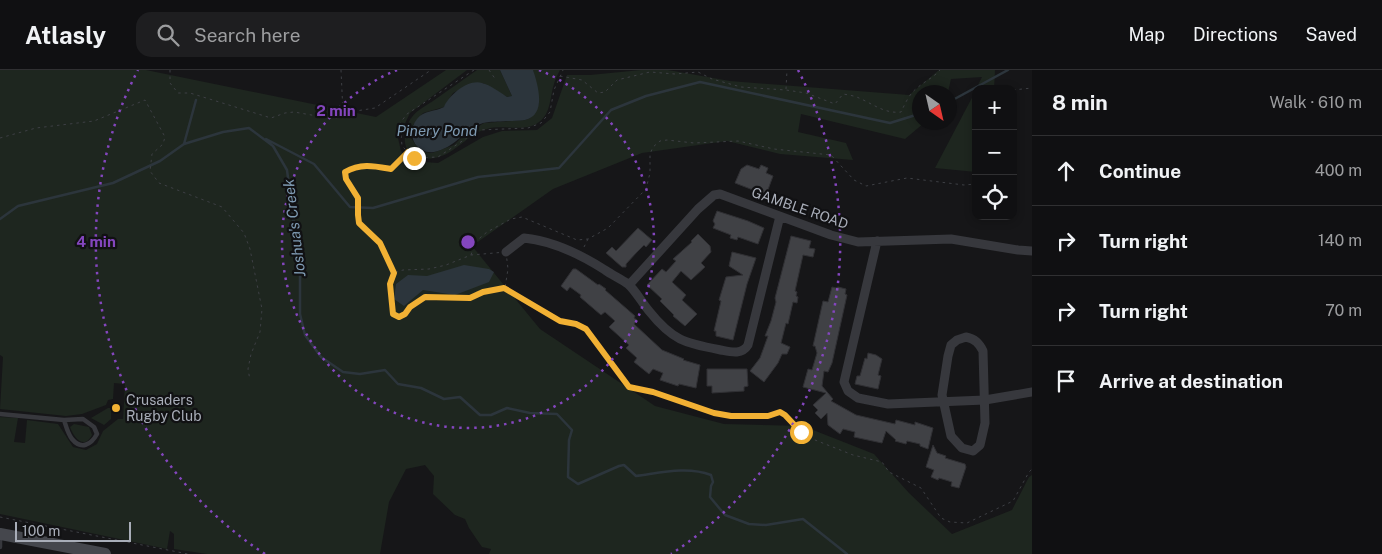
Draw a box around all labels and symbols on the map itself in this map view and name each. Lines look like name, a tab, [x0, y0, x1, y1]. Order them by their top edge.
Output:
north arrow	[912, 85, 957, 130]
text: 2 min	[316, 102, 356, 119]
water label: Pinery Pond	[397, 122, 478, 139]
route end	[403, 147, 426, 170]
water label: Joshua's Creek	[279, 177, 308, 278]
street label: GAMBLE ROAD	[750, 184, 850, 232]
text: 4 min	[76, 233, 116, 250]
centre of rings	[459, 233, 477, 251]
place label: Crusaders Rugby Club	[126, 392, 202, 424]
marker: Crusaders Rugby Club	[110, 402, 122, 414]
route start	[790, 421, 813, 444]
scale bar	[15, 519, 131, 542]

